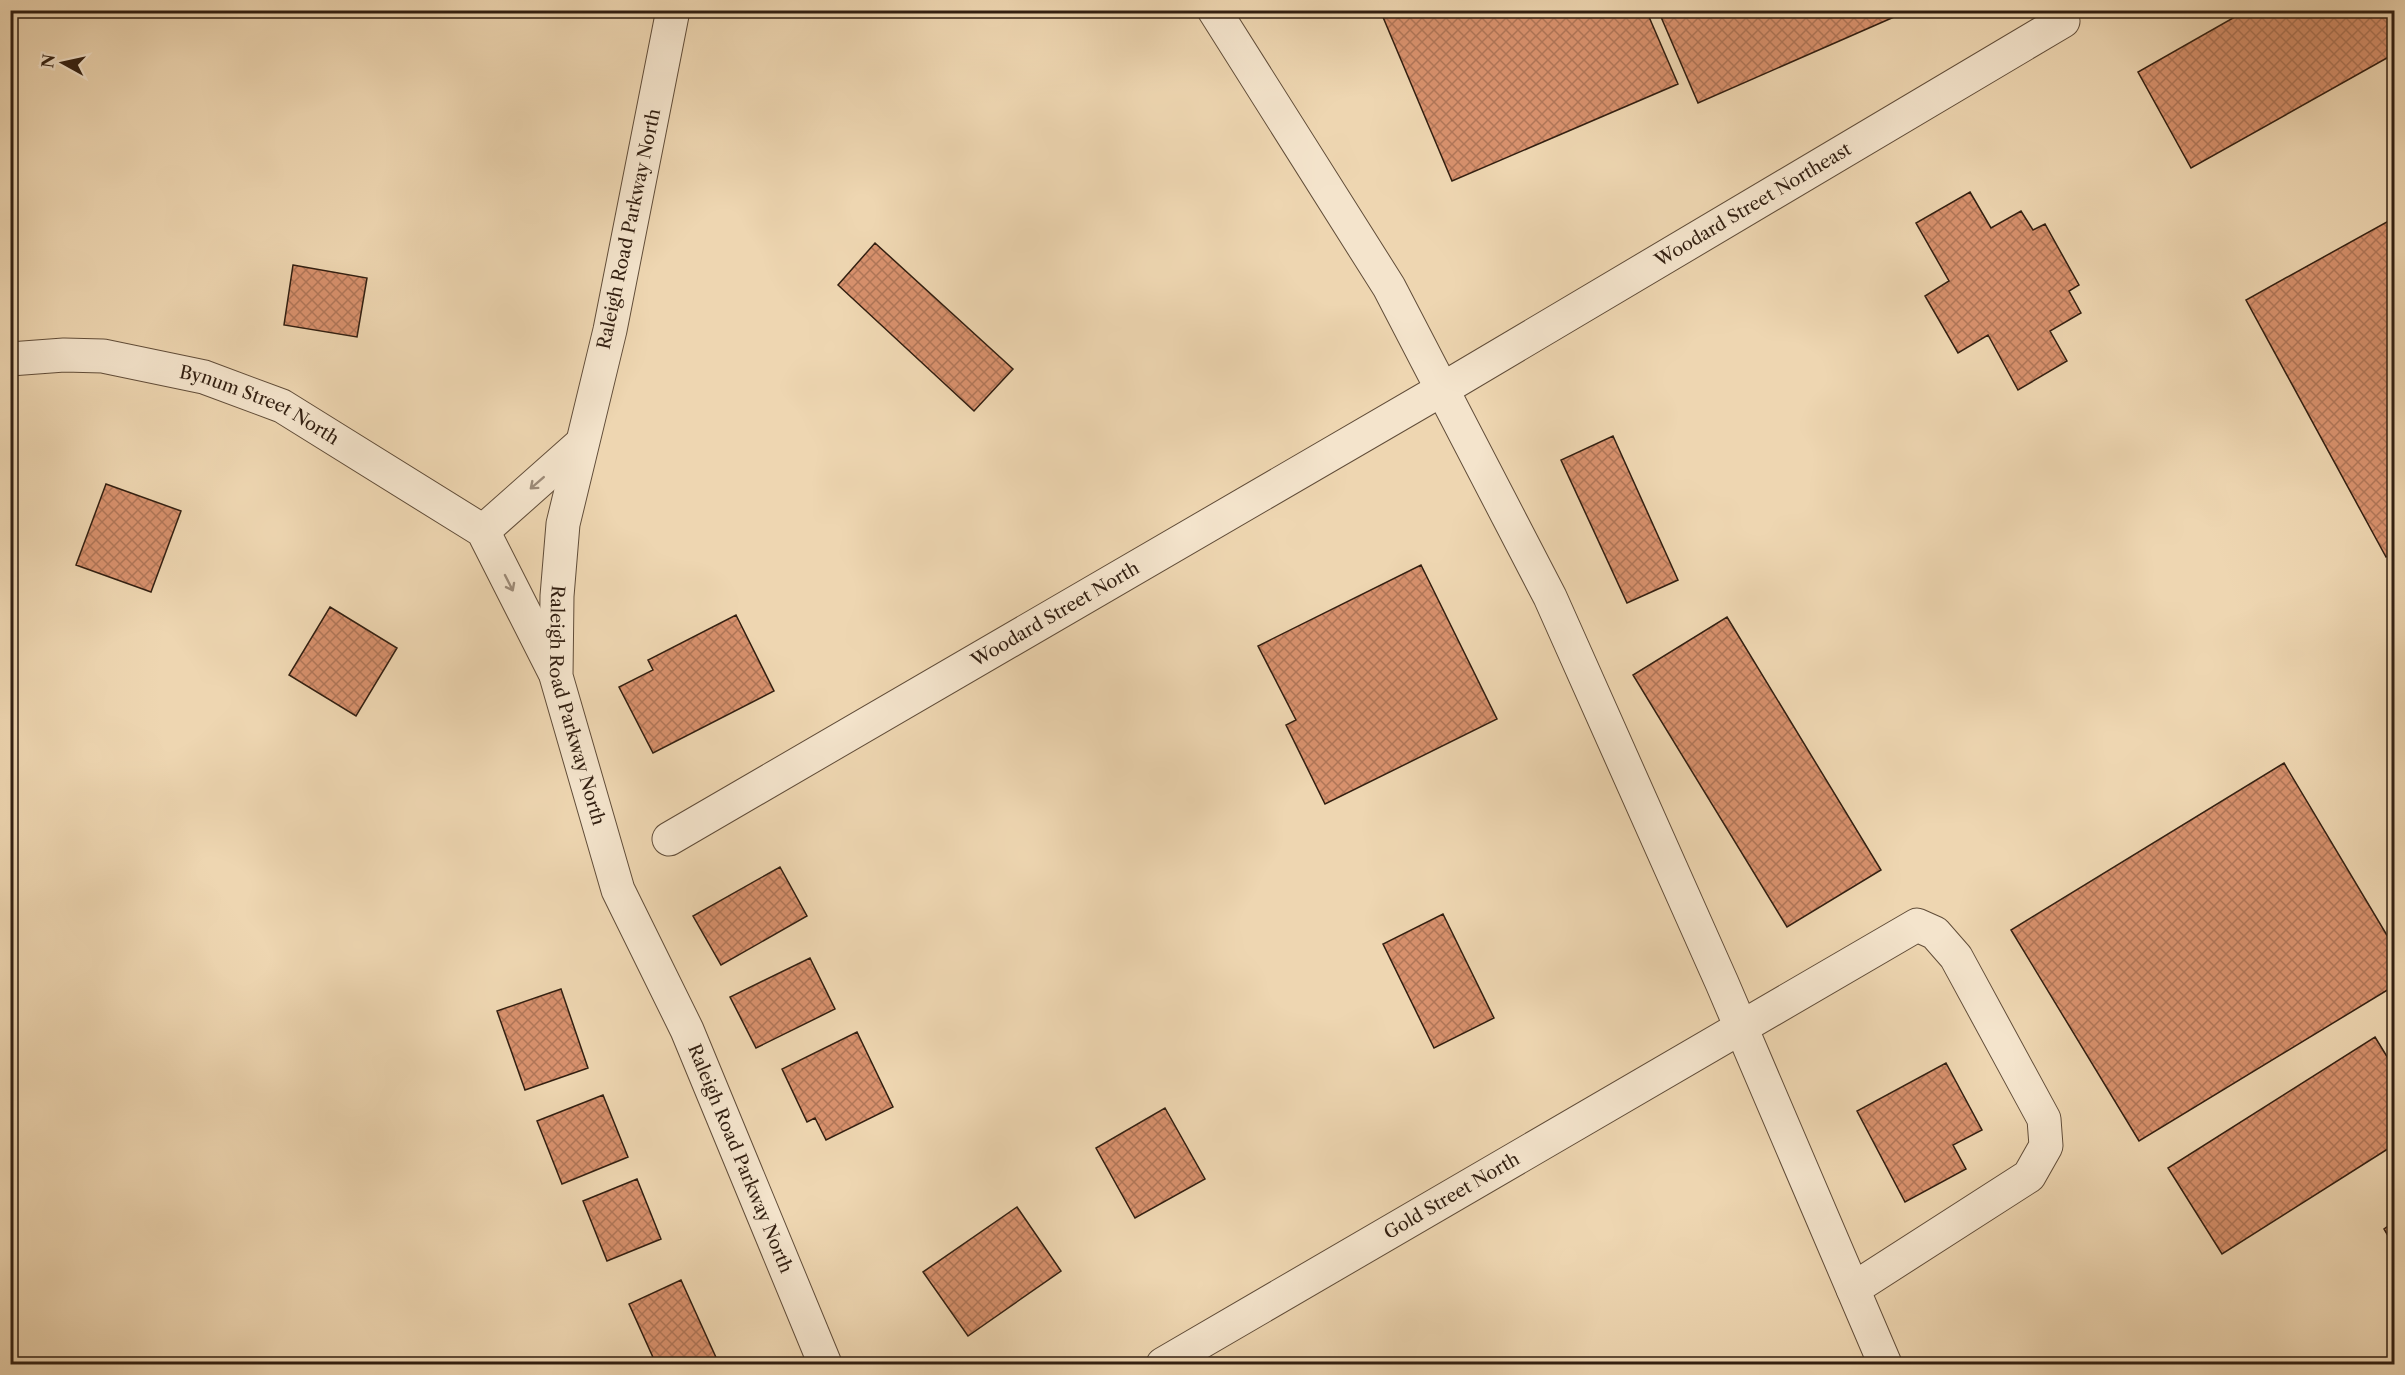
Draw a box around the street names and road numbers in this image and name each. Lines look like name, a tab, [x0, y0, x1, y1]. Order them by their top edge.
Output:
street label: Raleigh Road Parkway North	[593, 107, 665, 351]
street label: Woodard Street Northeast	[1650, 138, 1856, 272]
street label: Bynum Street North	[177, 361, 343, 450]
street label: Woodard Street North	[967, 557, 1143, 672]
street label: Raleigh Road Parkway North	[545, 584, 610, 828]
street label: Raleigh Road Parkway North	[683, 1041, 797, 1276]
street label: Gold Street North	[1380, 1148, 1523, 1244]

